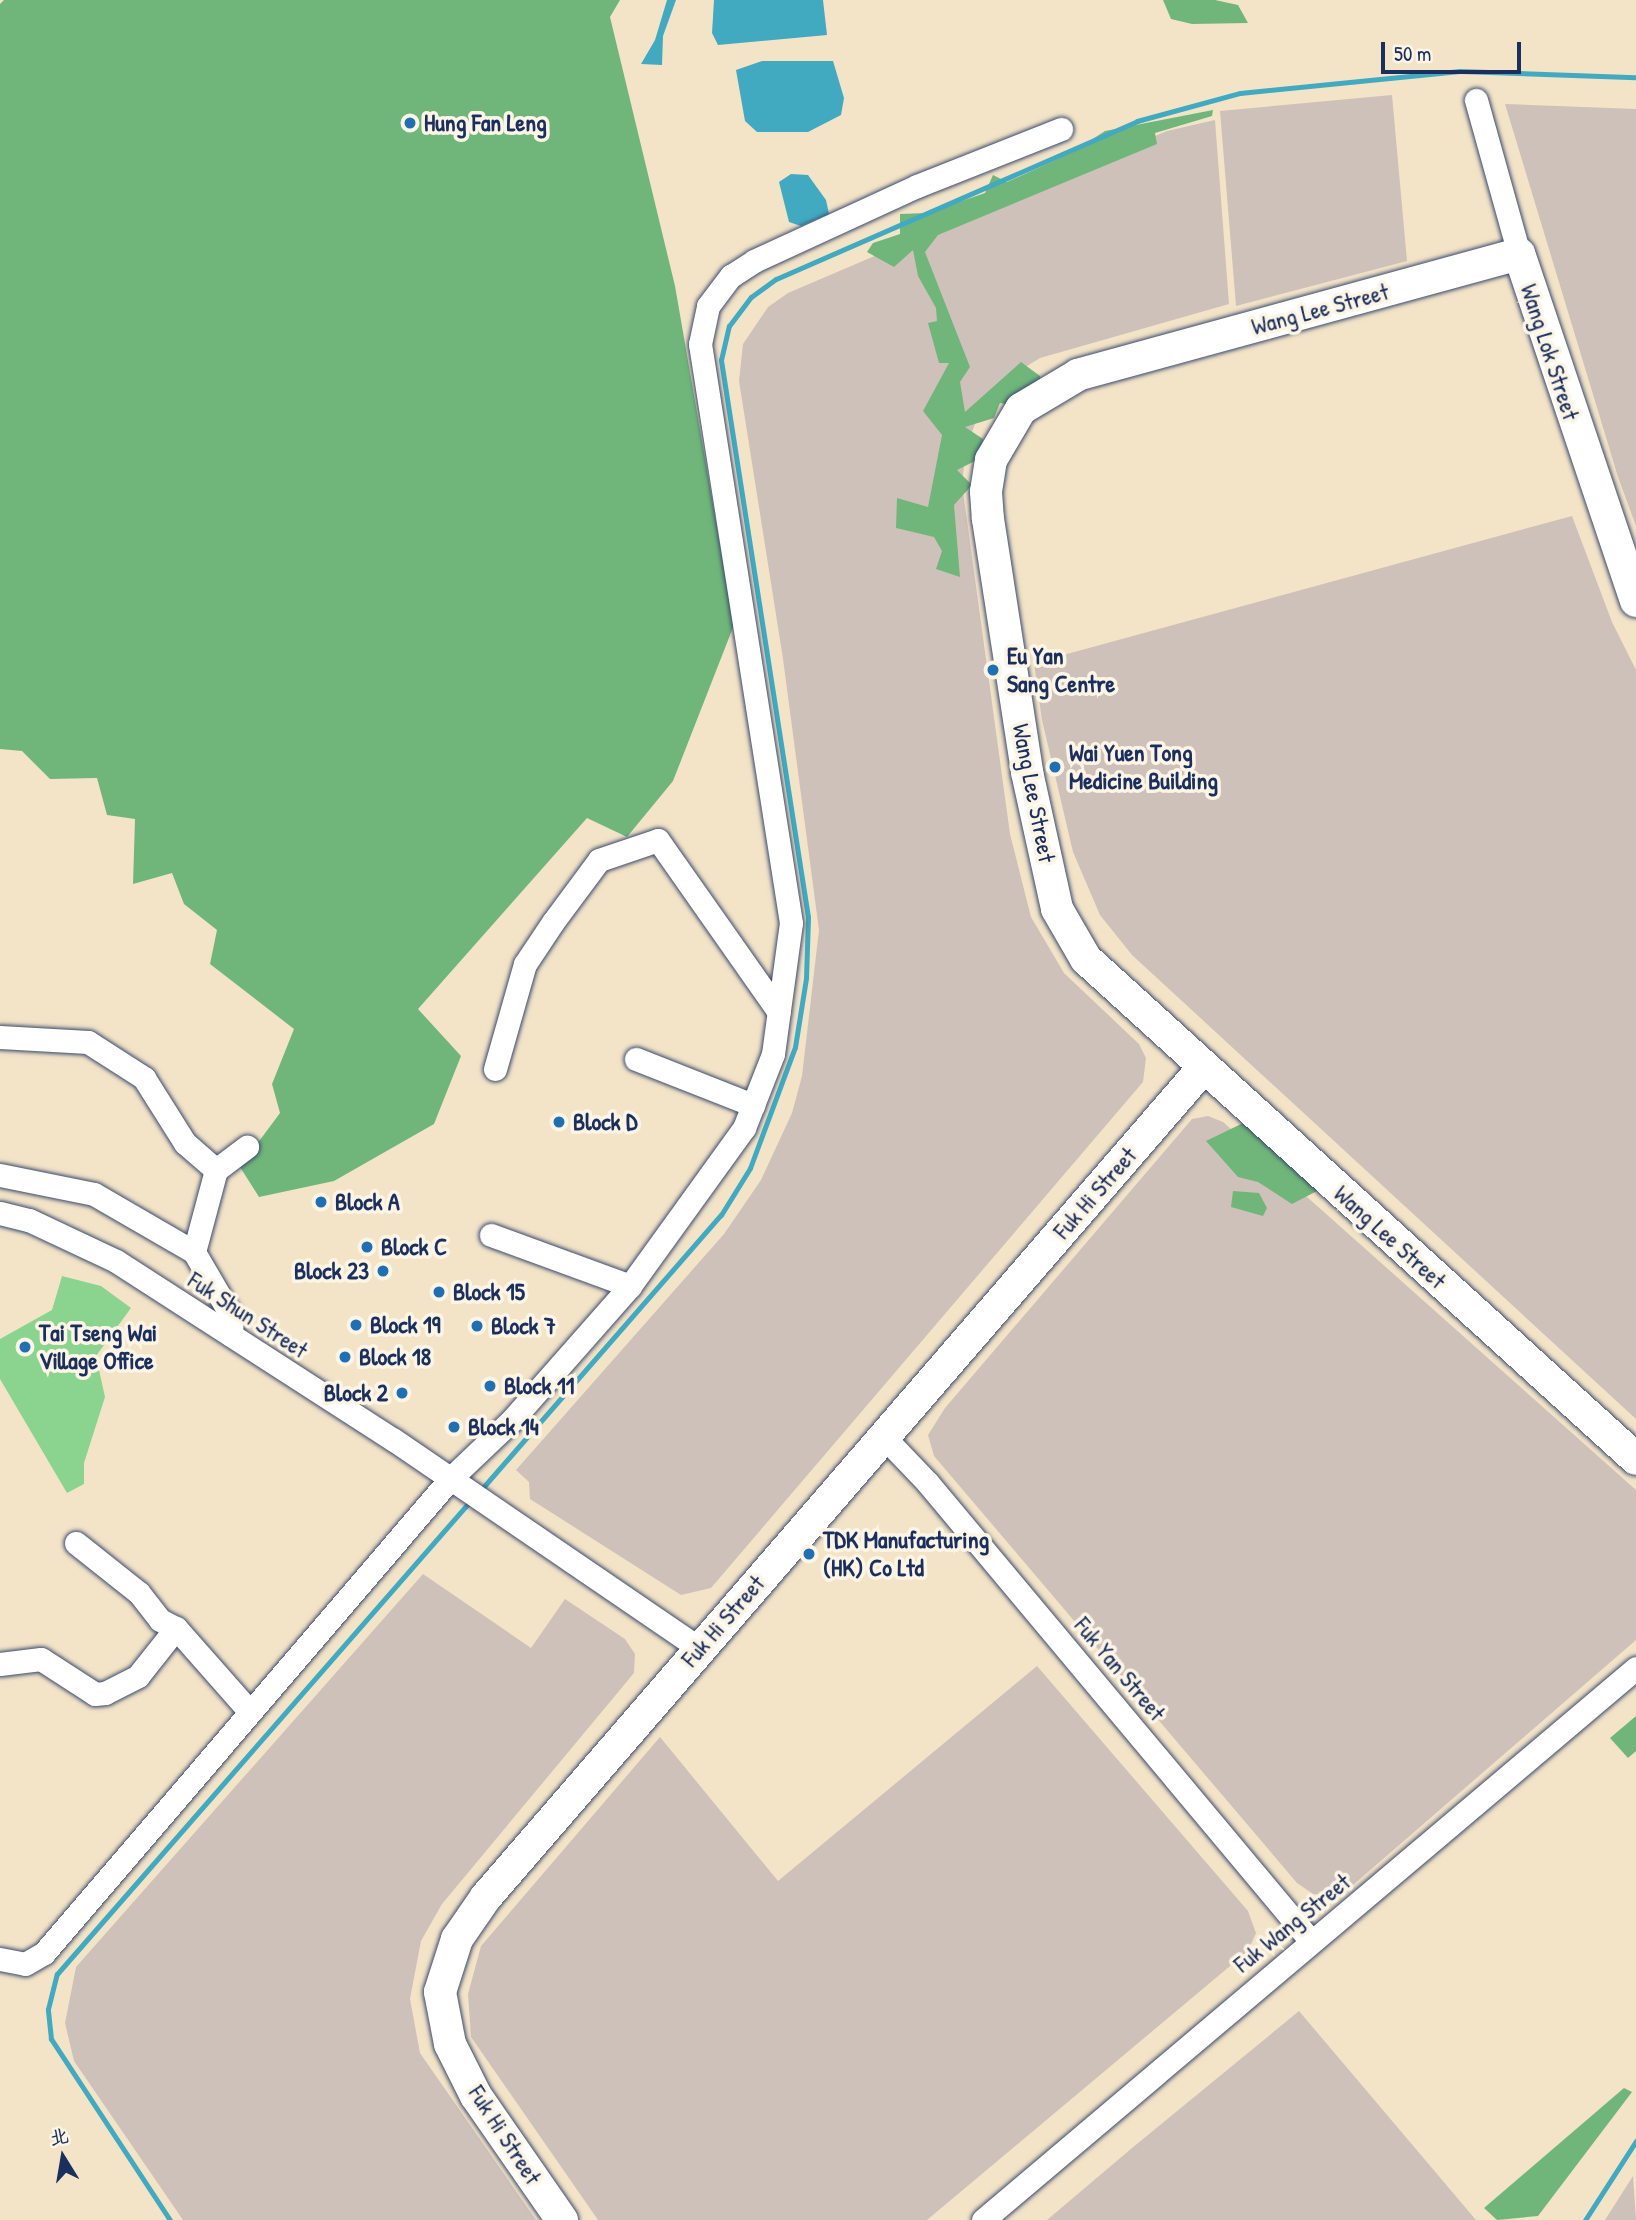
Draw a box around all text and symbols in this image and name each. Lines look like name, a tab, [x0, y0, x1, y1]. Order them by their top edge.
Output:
scale bar	[1384, 28, 1524, 72]
text: 50 m	[1394, 39, 1431, 68]
place label: Hung Fan Leng	[424, 109, 547, 137]
marker: Hung Fan Leng	[402, 115, 418, 131]
street label: Wang Lee Street	[1248, 277, 1392, 341]
street label: Wang Lok Street	[1514, 280, 1586, 424]
place label: Eu Yan Sang Centre	[1007, 642, 1115, 698]
marker: Eu Yan Sang Centre	[985, 662, 1001, 678]
street label: Wang Lee Street	[1006, 721, 1062, 865]
place label: Wai Yuen Tong Medicine Building	[1069, 739, 1218, 795]
marker: Wai Yuen Tong Medicine Building	[1047, 759, 1063, 775]
place label: Block D	[573, 1108, 637, 1136]
marker: Block D	[551, 1114, 567, 1130]
street label: Fuk Hi Street	[1047, 1141, 1143, 1245]
street label: Wang Lee Street	[1328, 1179, 1452, 1295]
place label: Block A	[335, 1188, 400, 1216]
marker: Block A	[313, 1194, 329, 1210]
place label: Block C	[381, 1233, 447, 1261]
marker: Block C	[359, 1239, 375, 1255]
place label: Block 23	[294, 1257, 369, 1285]
marker: Block 23	[375, 1263, 391, 1279]
street label: Fuk Shun Street	[183, 1266, 313, 1364]
place label: Block 15	[453, 1278, 525, 1306]
marker: Block 15	[431, 1284, 447, 1300]
place label: Block 19	[370, 1311, 441, 1339]
place label: Block 7	[491, 1312, 556, 1340]
marker: Block 19	[348, 1317, 364, 1333]
marker: Block 7	[469, 1318, 485, 1334]
place label: Tai Tseng Wai Village Office	[39, 1319, 157, 1375]
marker: Tai Tseng Wai Village Office	[17, 1339, 33, 1355]
place label: Block 18	[359, 1343, 431, 1371]
marker: Block 18	[337, 1349, 353, 1365]
place label: Block 11	[504, 1372, 574, 1400]
marker: Block 11	[482, 1378, 498, 1394]
place label: Block 2	[324, 1379, 388, 1407]
marker: Block 2	[394, 1385, 410, 1401]
place label: Block 14	[468, 1413, 539, 1441]
marker: Block 14	[446, 1419, 462, 1435]
place label: TDK Manufacturing (HK) Co Ltd	[823, 1526, 989, 1582]
marker: TDK Manufacturing (HK) Co Ltd	[801, 1546, 817, 1562]
street label: Fuk Hi Street	[675, 1569, 771, 1673]
street label: Fuk Yan Street	[1068, 1611, 1172, 1727]
street label: Fuk Wang Street	[1228, 1867, 1356, 1979]
street label: Fuk Hi Street	[462, 2080, 548, 2190]
north arrow	[28, 2122, 98, 2192]
text: 北	[47, 2122, 71, 2151]

